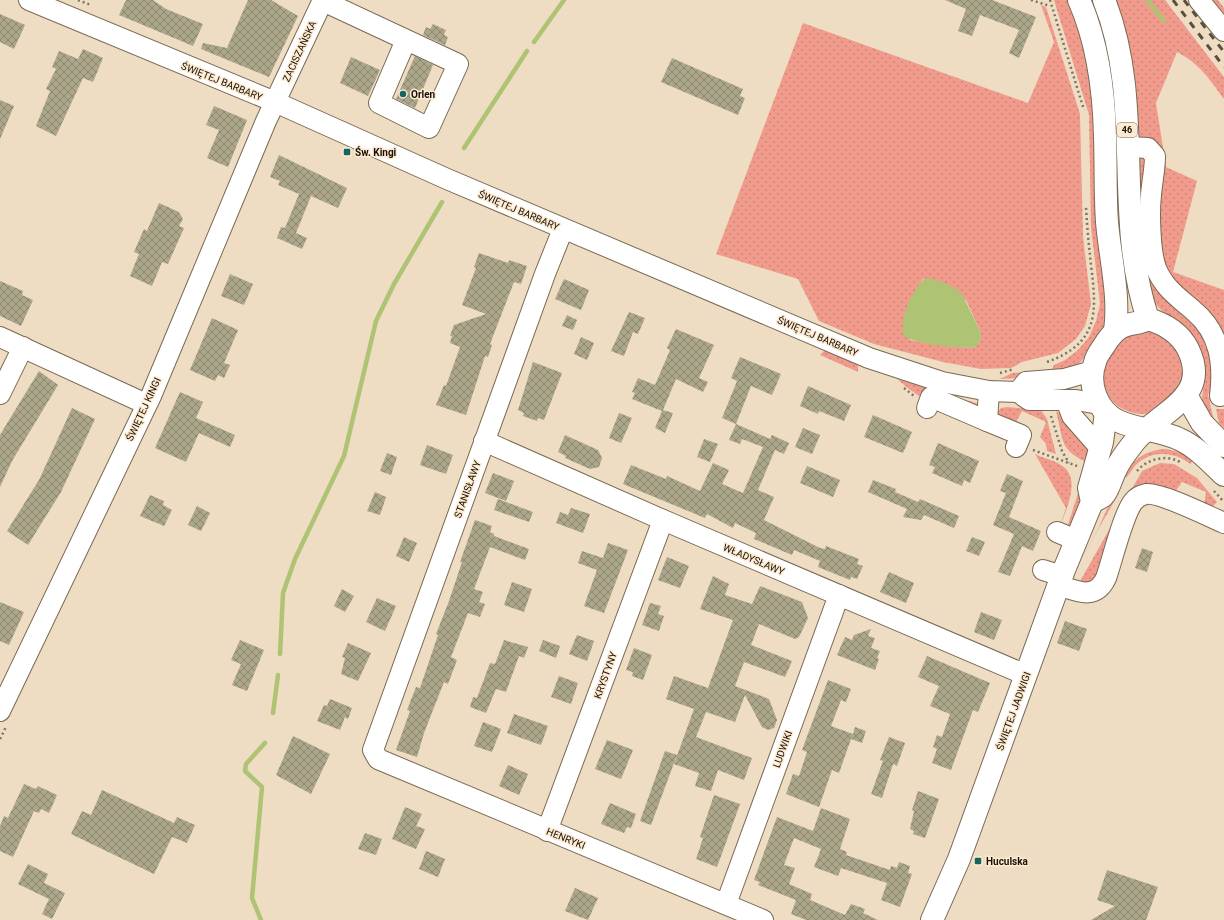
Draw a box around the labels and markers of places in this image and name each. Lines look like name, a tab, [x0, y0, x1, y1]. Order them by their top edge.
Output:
marker: Orlen	[398, 89, 408, 99]
place label: Orlen	[411, 89, 436, 100]
place label: Św. Kingi	[355, 146, 397, 158]
marker: Św. Kingi	[342, 147, 352, 157]
marker: Huculska	[973, 856, 983, 866]
place label: Huculska	[986, 856, 1029, 867]

